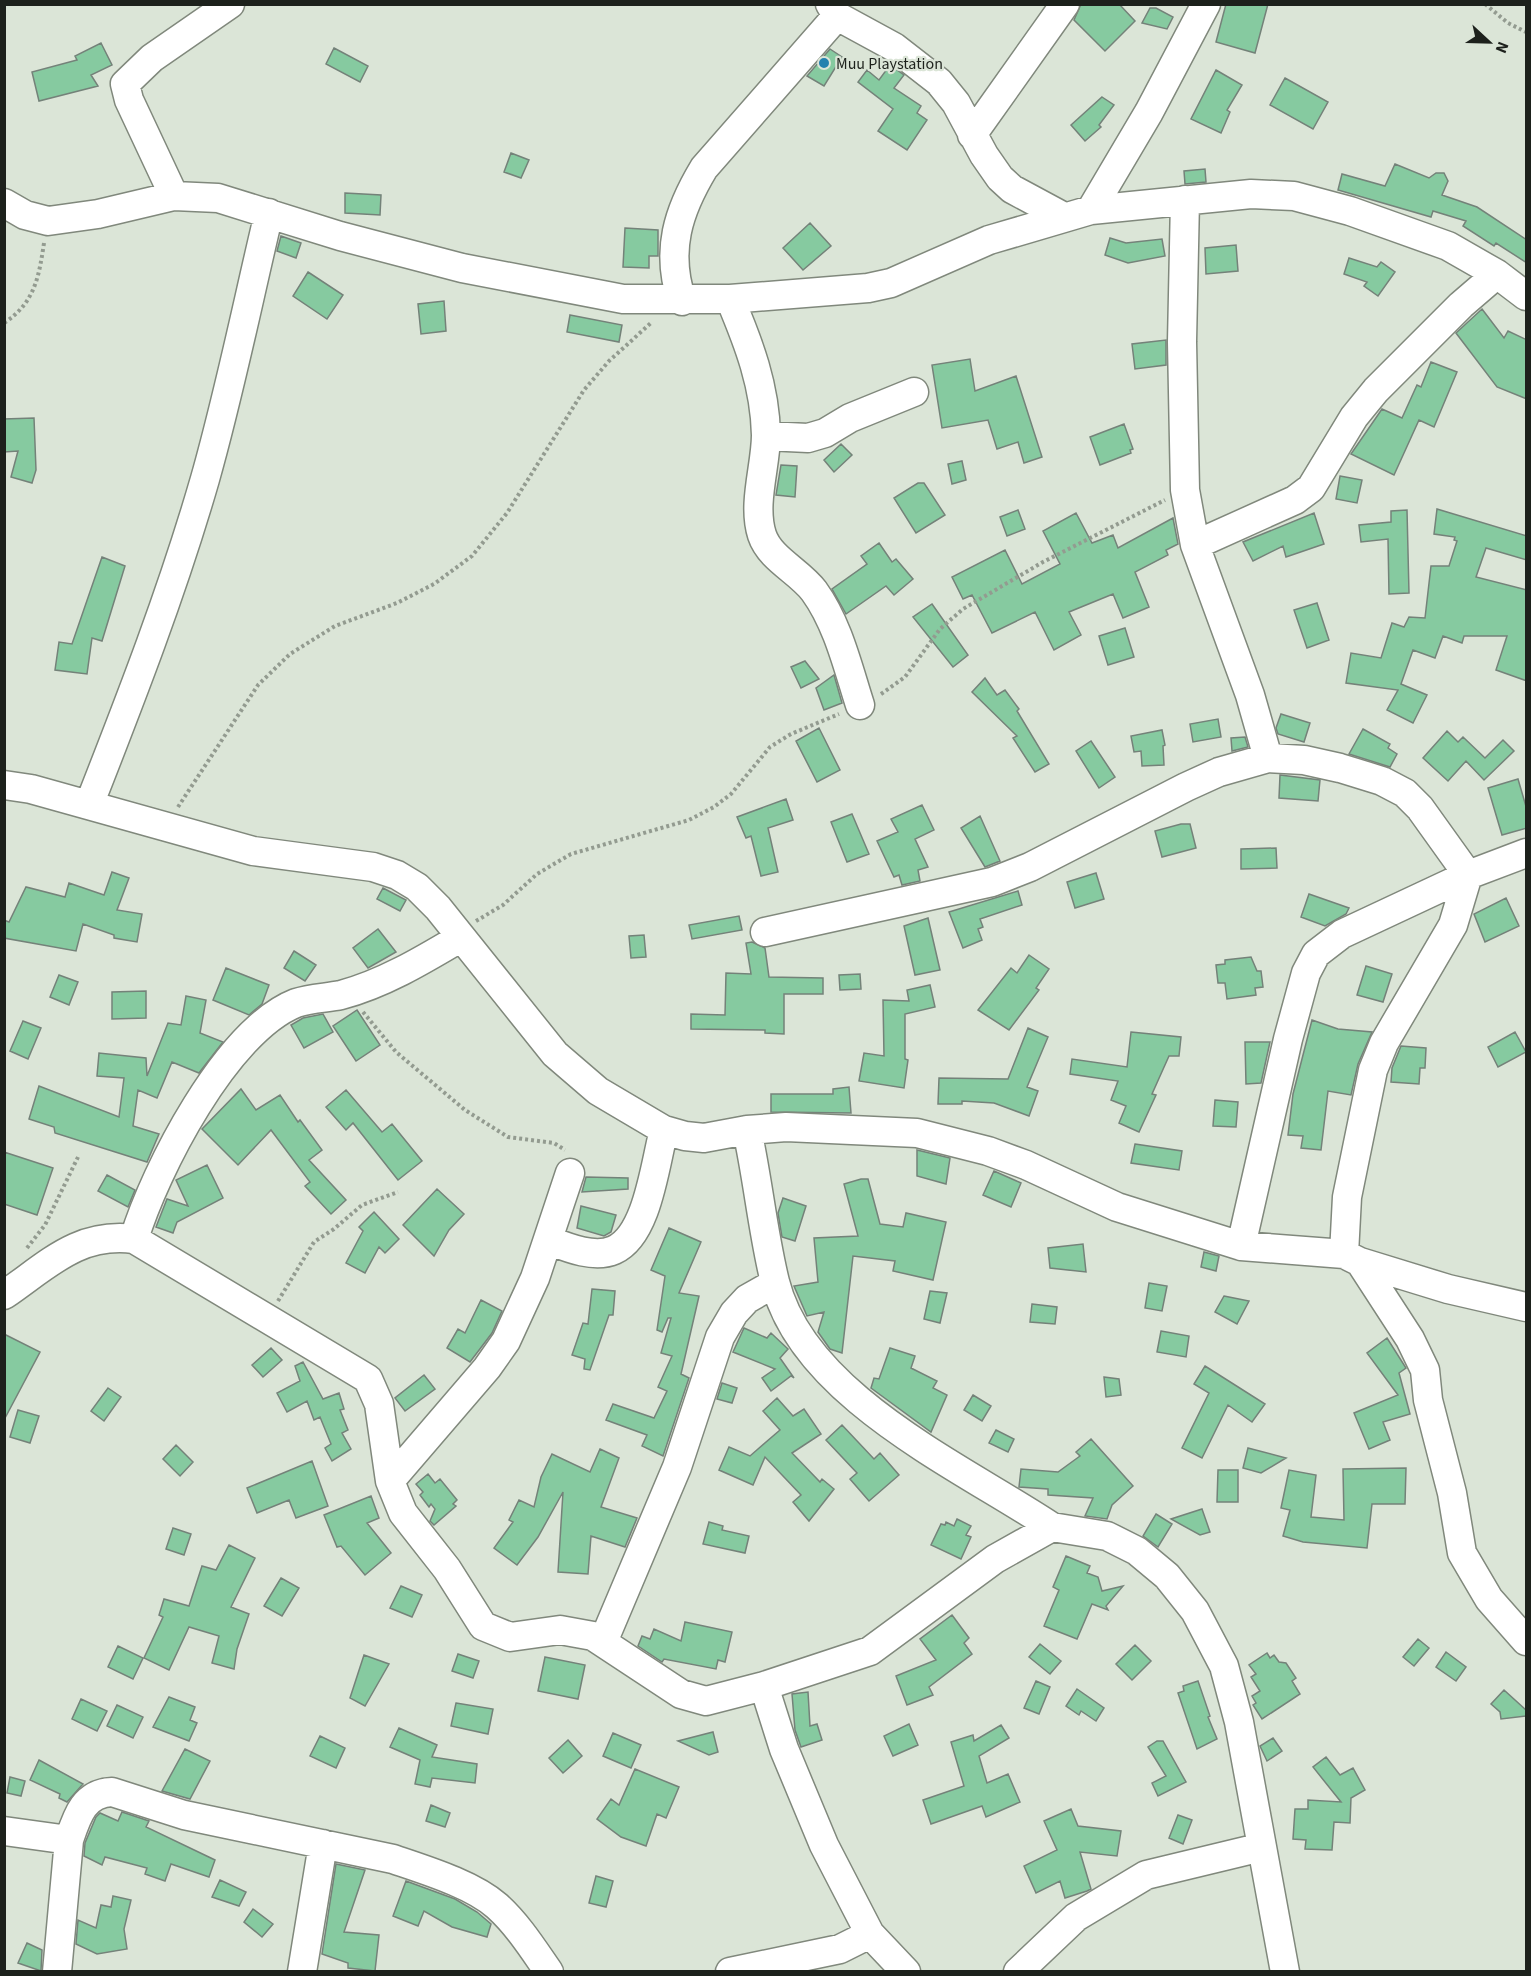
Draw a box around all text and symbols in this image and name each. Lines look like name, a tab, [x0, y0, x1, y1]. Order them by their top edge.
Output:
north arrow	[1459, 12, 1519, 72]
text: N	[1490, 38, 1514, 56]
place label: Muu Playstation	[836, 53, 943, 75]
marker: Muu Playstation	[817, 56, 831, 70]

